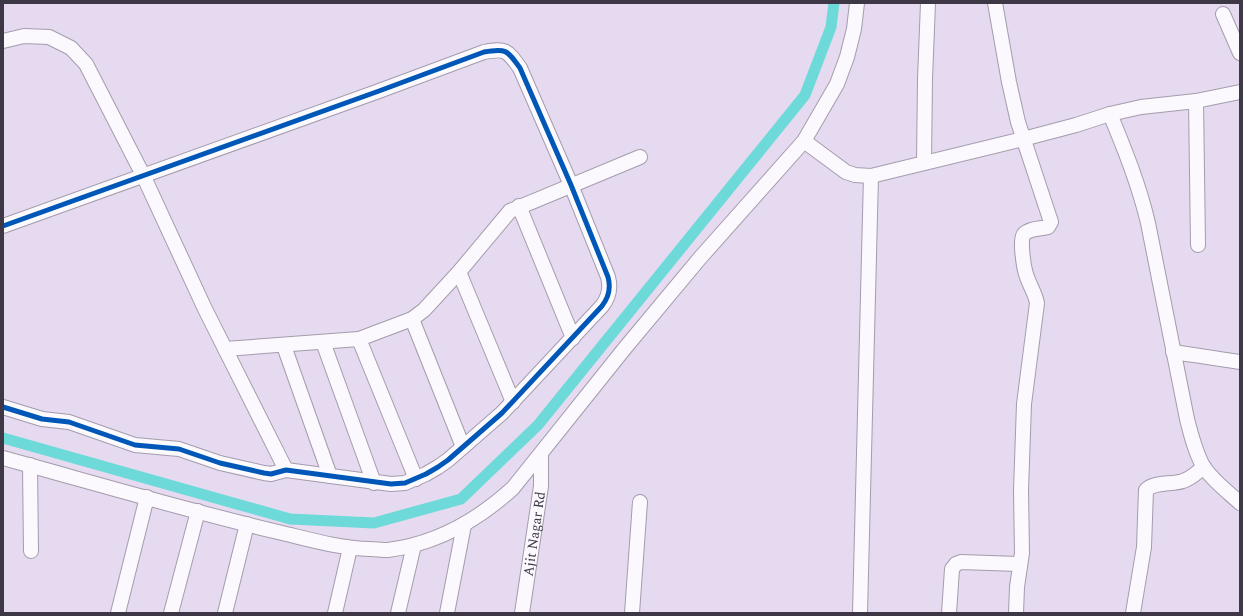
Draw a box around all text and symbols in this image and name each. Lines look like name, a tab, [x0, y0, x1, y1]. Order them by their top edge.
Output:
street label: Ajit Nagar Rd	[518, 490, 551, 578]

